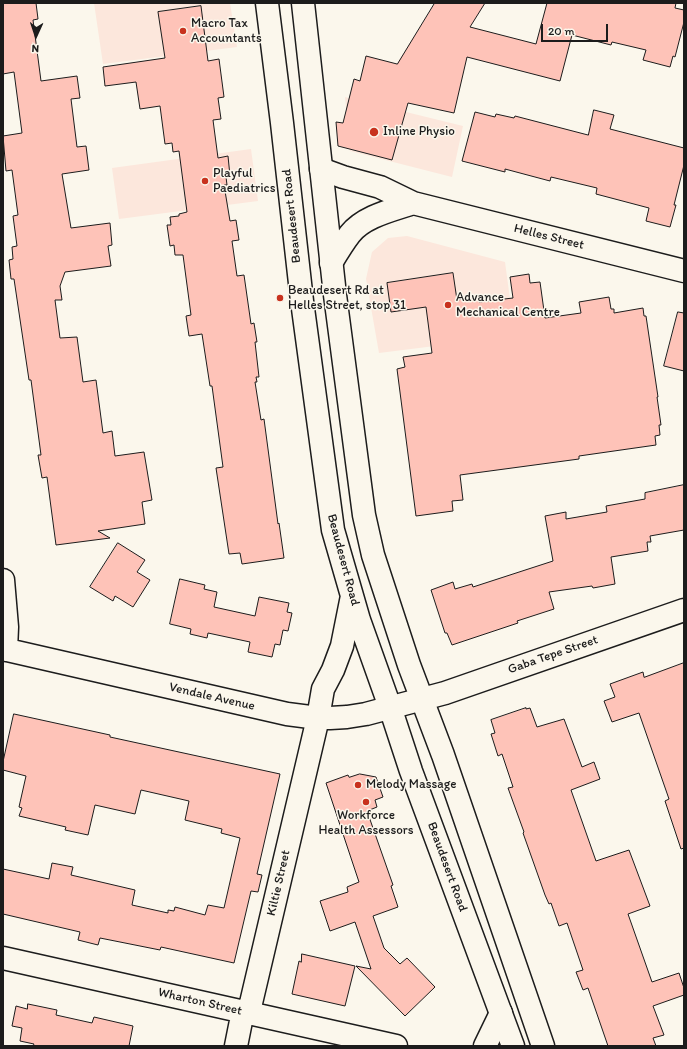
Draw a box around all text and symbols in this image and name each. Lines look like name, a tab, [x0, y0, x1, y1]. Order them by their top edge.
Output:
north arrow	[16, 16, 56, 56]
place label: Macro Tax Accountants	[191, 16, 262, 47]
scale bar	[543, 16, 610, 42]
text: 20 m	[548, 24, 575, 38]
marker: Macro Tax Accountants	[178, 26, 188, 36]
text: N	[31, 42, 39, 55]
place label: Inline Physio	[383, 124, 455, 140]
marker: Inline Physio	[368, 126, 380, 138]
place label: Playful Paediatrics	[213, 166, 275, 197]
street label: Beaudesert Road	[279, 168, 305, 264]
marker: Playful Paediatrics	[200, 176, 210, 186]
street label: Helles Street	[512, 221, 586, 253]
place label: Beaudesert Rd at Helles Street, stop 31	[288, 283, 406, 314]
place label: Advance Mechanical Centre	[456, 290, 560, 321]
marker: Beaudesert Rd at Helles Street, stop 31	[275, 293, 285, 303]
marker: Advance Mechanical Centre	[443, 300, 453, 310]
street label: Beaudesert Road	[323, 512, 363, 608]
street label: Gaba Tepe Street	[506, 632, 600, 678]
street label: Vendale Avenue	[168, 680, 256, 714]
place label: Melody Massage	[366, 777, 457, 793]
marker: Melody Massage	[353, 780, 363, 790]
marker: Workforce Health Assessors	[361, 797, 371, 807]
place label: Workforce Health Assessors	[318, 808, 414, 839]
street label: Beaudesert Road	[424, 820, 470, 914]
street label: Kiltie Street	[264, 849, 294, 917]
street label: Wharton Street	[156, 985, 244, 1019]

